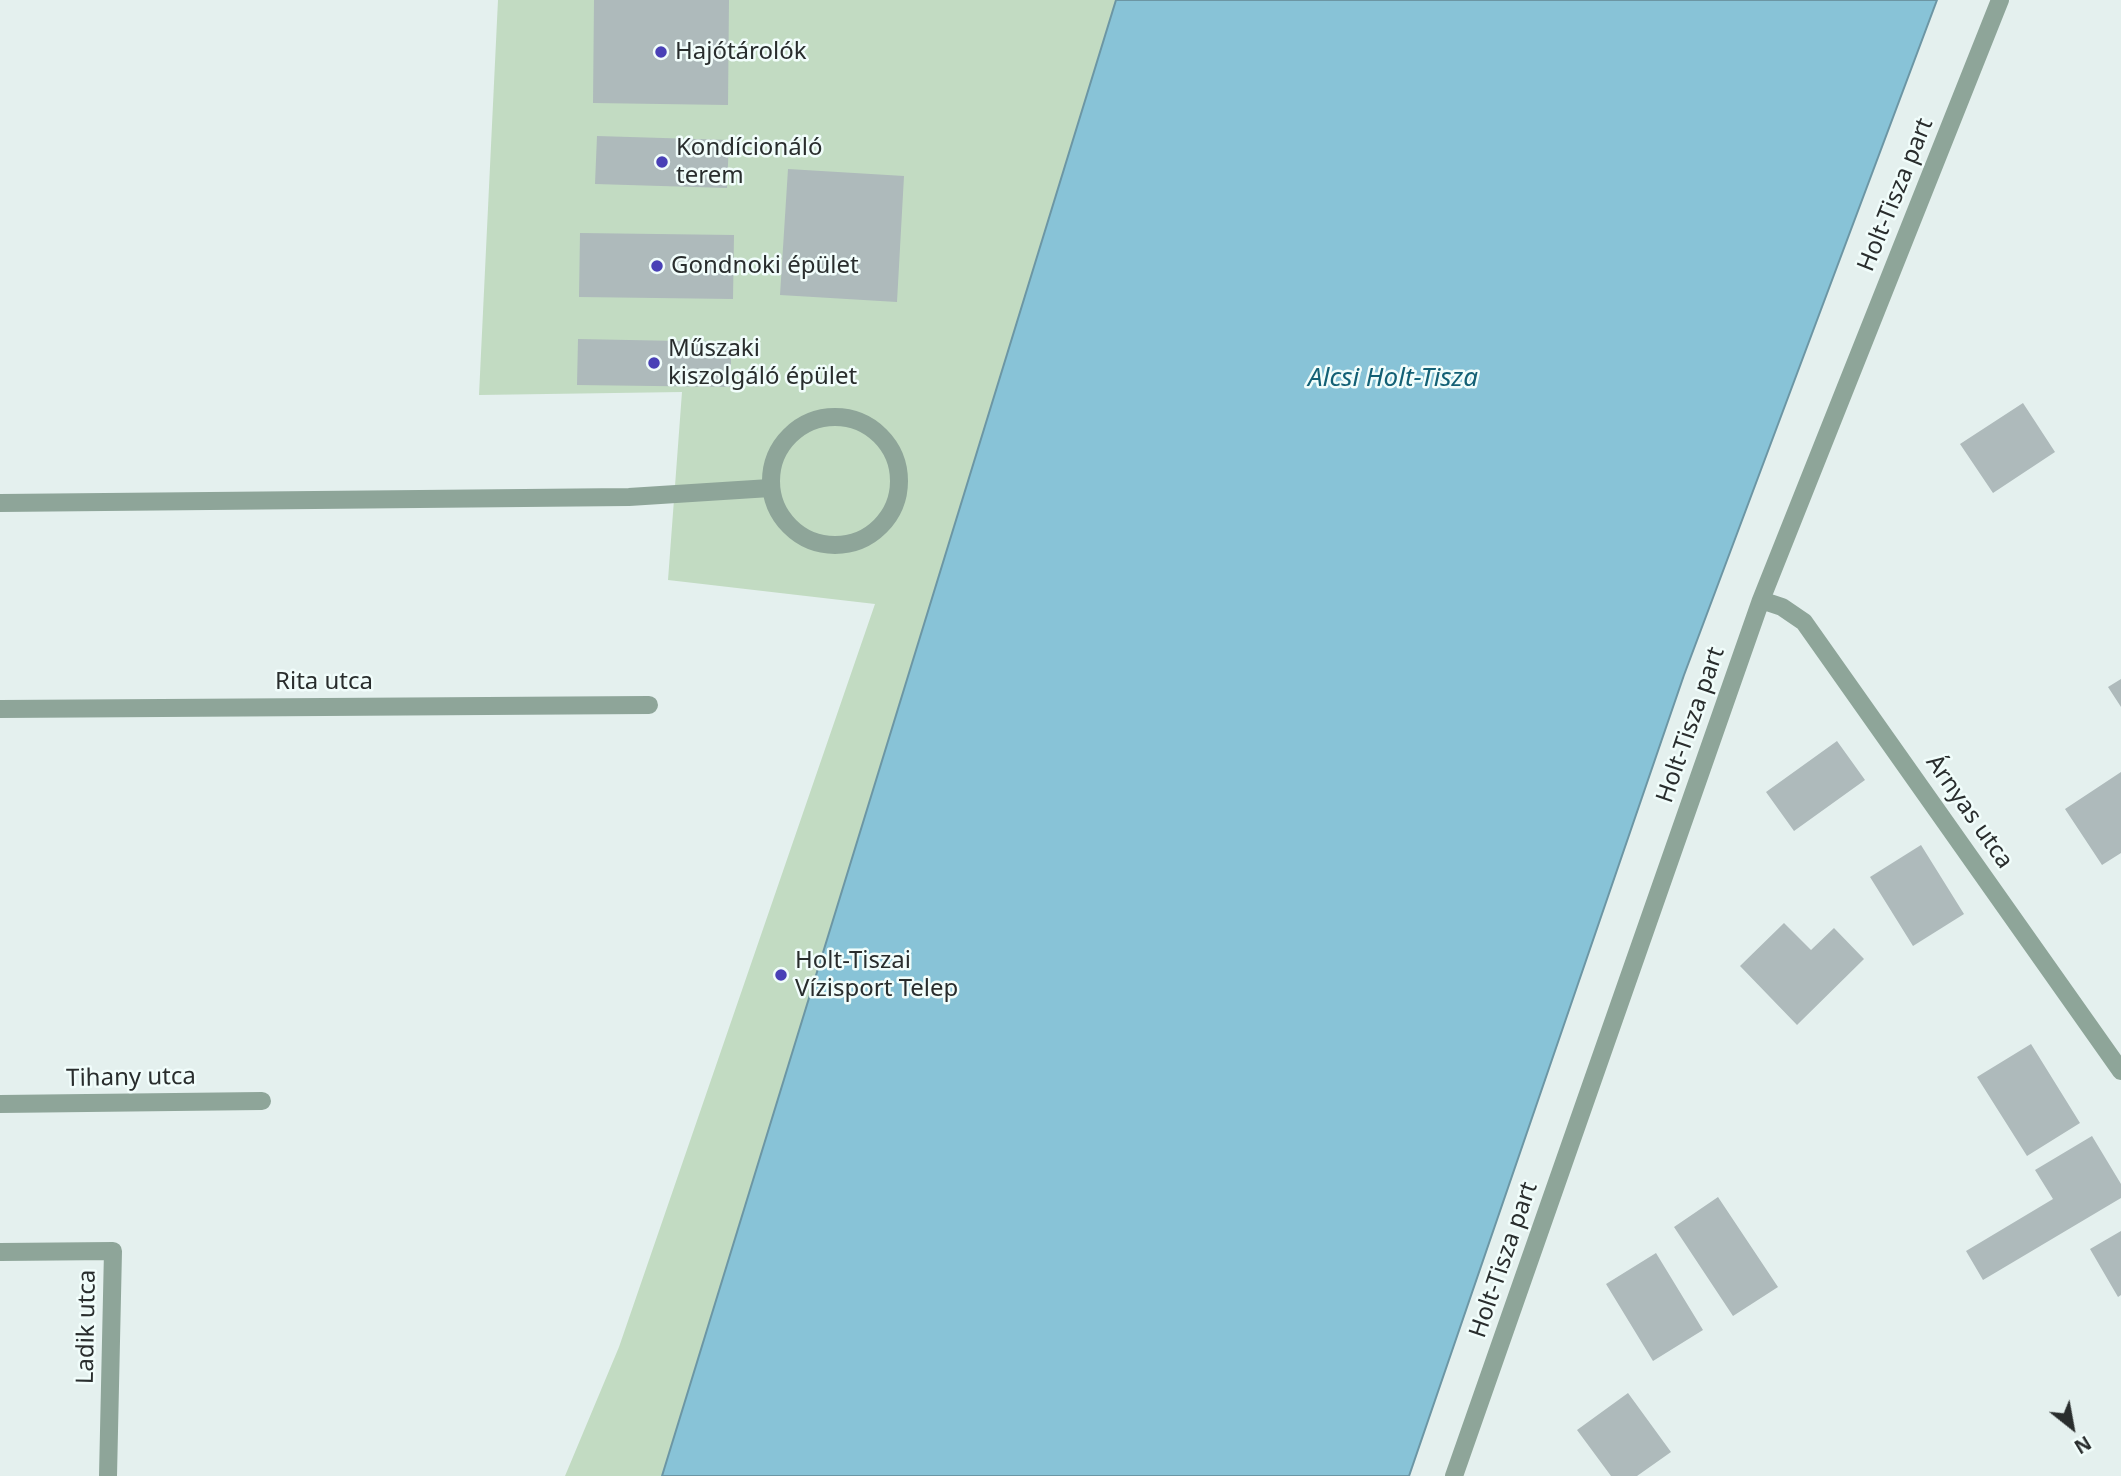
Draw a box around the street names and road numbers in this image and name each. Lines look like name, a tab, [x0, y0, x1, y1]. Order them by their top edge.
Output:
street label: Holt-Tisza part	[1852, 114, 1940, 276]
street label: Holt-Tisza part	[1651, 643, 1731, 807]
street label: Rita utca	[275, 668, 373, 696]
street label: Árnyas utca	[1919, 750, 2019, 874]
street label: Tihany utca	[66, 1062, 196, 1094]
street label: Holt-Tisza part	[1464, 1178, 1544, 1342]
street label: Ladik utca	[72, 1269, 102, 1385]

